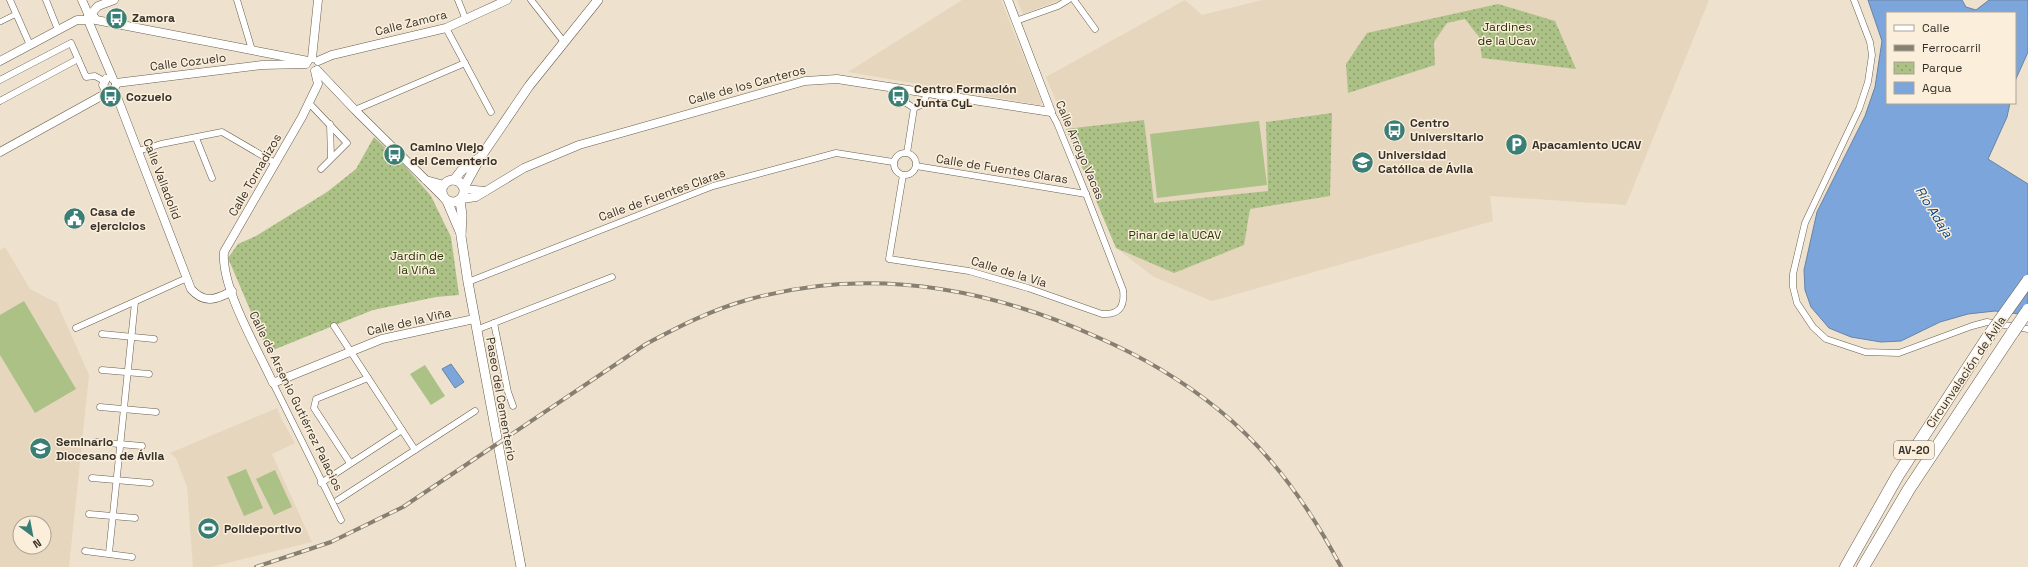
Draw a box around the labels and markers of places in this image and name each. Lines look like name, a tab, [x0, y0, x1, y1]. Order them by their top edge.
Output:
bus stop icon: Zamora	[104, 5, 130, 31]
place label: Zamora	[132, 10, 175, 26]
place label: Centro Formación Junta CyL	[914, 81, 1017, 111]
bus stop icon: Centro Formación Junta CyL	[885, 83, 911, 109]
bus stop icon: Cozuelo	[98, 84, 124, 110]
place label: Cozuelo	[126, 89, 172, 105]
place label: Centro Universitario	[1410, 115, 1484, 145]
bus stop icon: Centro Universitario	[1382, 117, 1408, 143]
parking icon: Apacamiento UCAV	[1503, 132, 1529, 158]
place label: Apacamiento UCAV	[1532, 137, 1642, 153]
place label: Camino Viejo del Cementerio	[410, 139, 497, 169]
bus stop icon: Camino Viejo del Cementerio	[381, 141, 407, 167]
place label: Universidad Católica de Ávila	[1378, 147, 1473, 177]
school or university icon: Universidad Católica de Ávila	[1349, 149, 1375, 175]
place label: Casa de ejercicios	[90, 204, 146, 234]
public building icon: Casa de ejercicios	[61, 206, 87, 232]
place label: Seminario Diocesano de Ávila	[56, 434, 164, 464]
school or university icon: Seminario Diocesano de Ávila	[28, 436, 54, 462]
sports icon: Polideportivo	[195, 516, 221, 542]
place label: Polideportivo	[224, 521, 302, 537]

